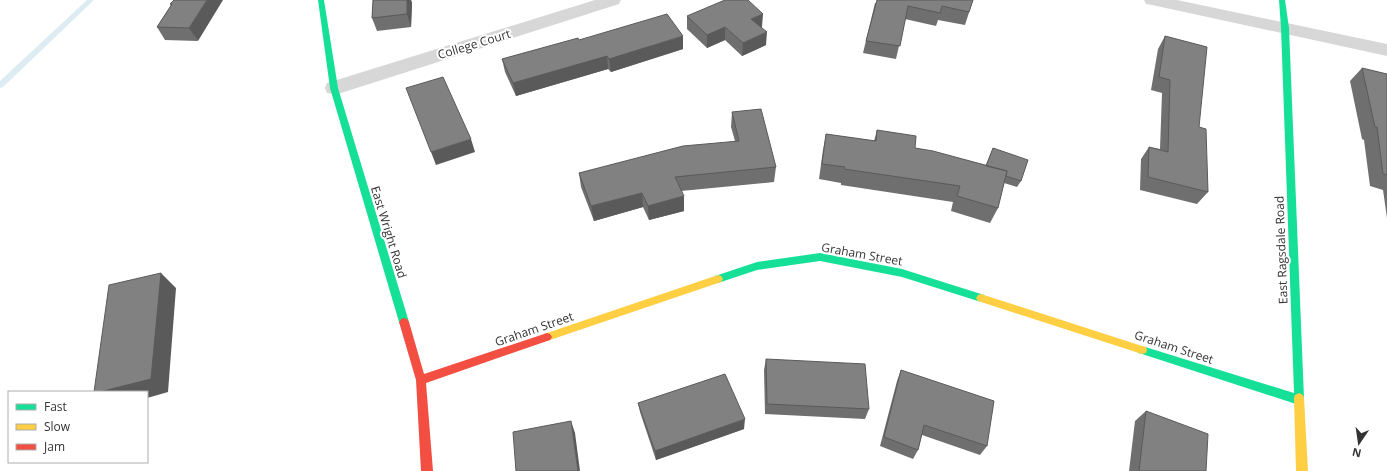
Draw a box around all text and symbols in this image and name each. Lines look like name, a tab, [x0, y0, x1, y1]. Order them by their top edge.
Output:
street label: College Court	[436, 25, 512, 63]
street label: East Wright Road	[367, 184, 411, 280]
street label: East Ragsdale Road	[1271, 196, 1291, 304]
street label: Graham Street	[820, 239, 904, 269]
street label: Graham Street	[492, 308, 576, 350]
street label: Graham Street	[1132, 326, 1216, 368]
legend	[8, 391, 148, 463]
text: Fast	[44, 398, 67, 415]
text: Slow	[44, 418, 71, 435]
north arrow	[1339, 423, 1379, 463]
text: Jam	[43, 438, 65, 455]
text: N	[1351, 445, 1363, 462]

